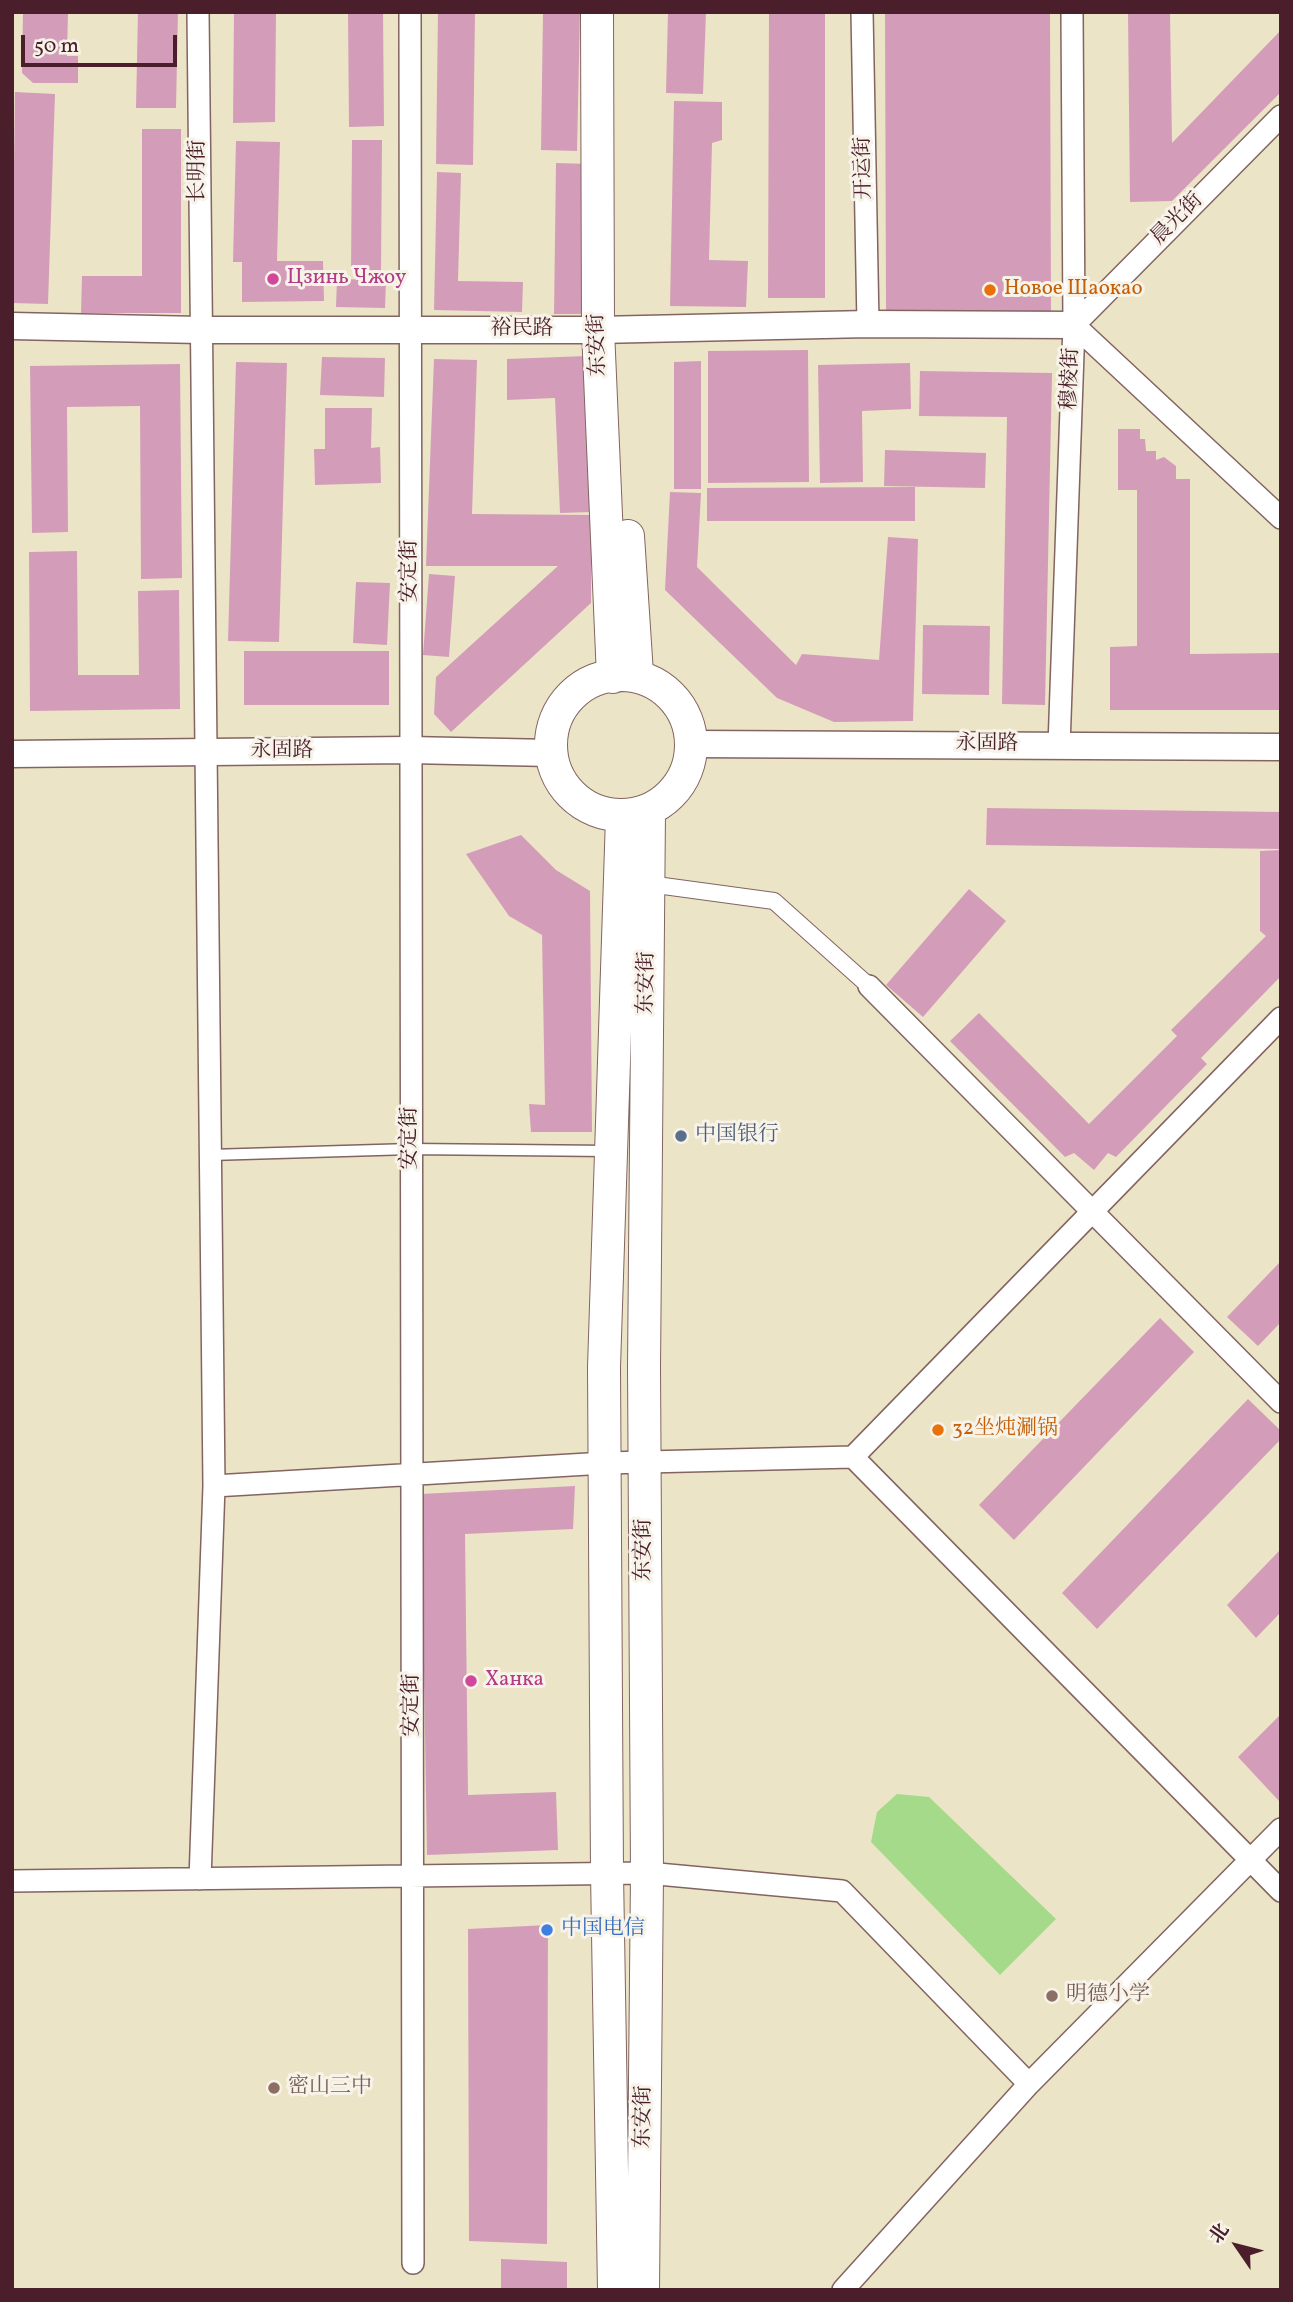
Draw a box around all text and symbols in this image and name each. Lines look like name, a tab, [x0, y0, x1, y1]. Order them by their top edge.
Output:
scale bar	[24, 21, 180, 65]
text: 50 m	[34, 32, 79, 61]
street label: 开运街	[852, 136, 878, 200]
street label: 长明街	[186, 140, 212, 202]
street label: 晨光街	[1147, 189, 1209, 251]
place label: Цзинь Чжоу	[287, 266, 406, 292]
marker: Цзинь Чжоу	[265, 271, 281, 287]
place label: Новое Шаокао	[1004, 277, 1143, 303]
marker: Новое Шаокао	[982, 282, 998, 298]
street label: 东安街	[585, 313, 613, 377]
street label: 裕民路	[491, 317, 553, 343]
street label: 穆棱街	[1058, 347, 1086, 411]
street label: 安定街	[398, 540, 424, 602]
street label: 永固路	[956, 732, 1018, 758]
street label: 永固路	[251, 739, 313, 765]
street label: 东安街	[635, 951, 661, 1015]
street label: 安定街	[398, 1107, 424, 1169]
place label: 中国银行	[695, 1123, 779, 1149]
marker: 中国银行	[673, 1128, 689, 1144]
place label: 32坐炖涮锅	[952, 1417, 1058, 1443]
marker: 32坐炖涮锅	[930, 1422, 946, 1438]
street label: 东安街	[632, 1519, 658, 1581]
place label: Ханка	[485, 1668, 544, 1694]
marker: Ханка	[463, 1673, 479, 1689]
street label: 安定街	[400, 1674, 426, 1736]
place label: 中国电信	[561, 1917, 645, 1943]
marker: 中国电信	[539, 1922, 555, 1938]
place label: 明德小学	[1066, 1983, 1150, 2009]
marker: 明德小学	[1044, 1988, 1060, 2004]
place label: 密山三中	[288, 2075, 372, 2101]
marker: 密山三中	[266, 2080, 282, 2096]
street label: 东安街	[632, 2085, 658, 2149]
north arrow	[1202, 2211, 1272, 2281]
text: 北	[1204, 2219, 1236, 2249]

